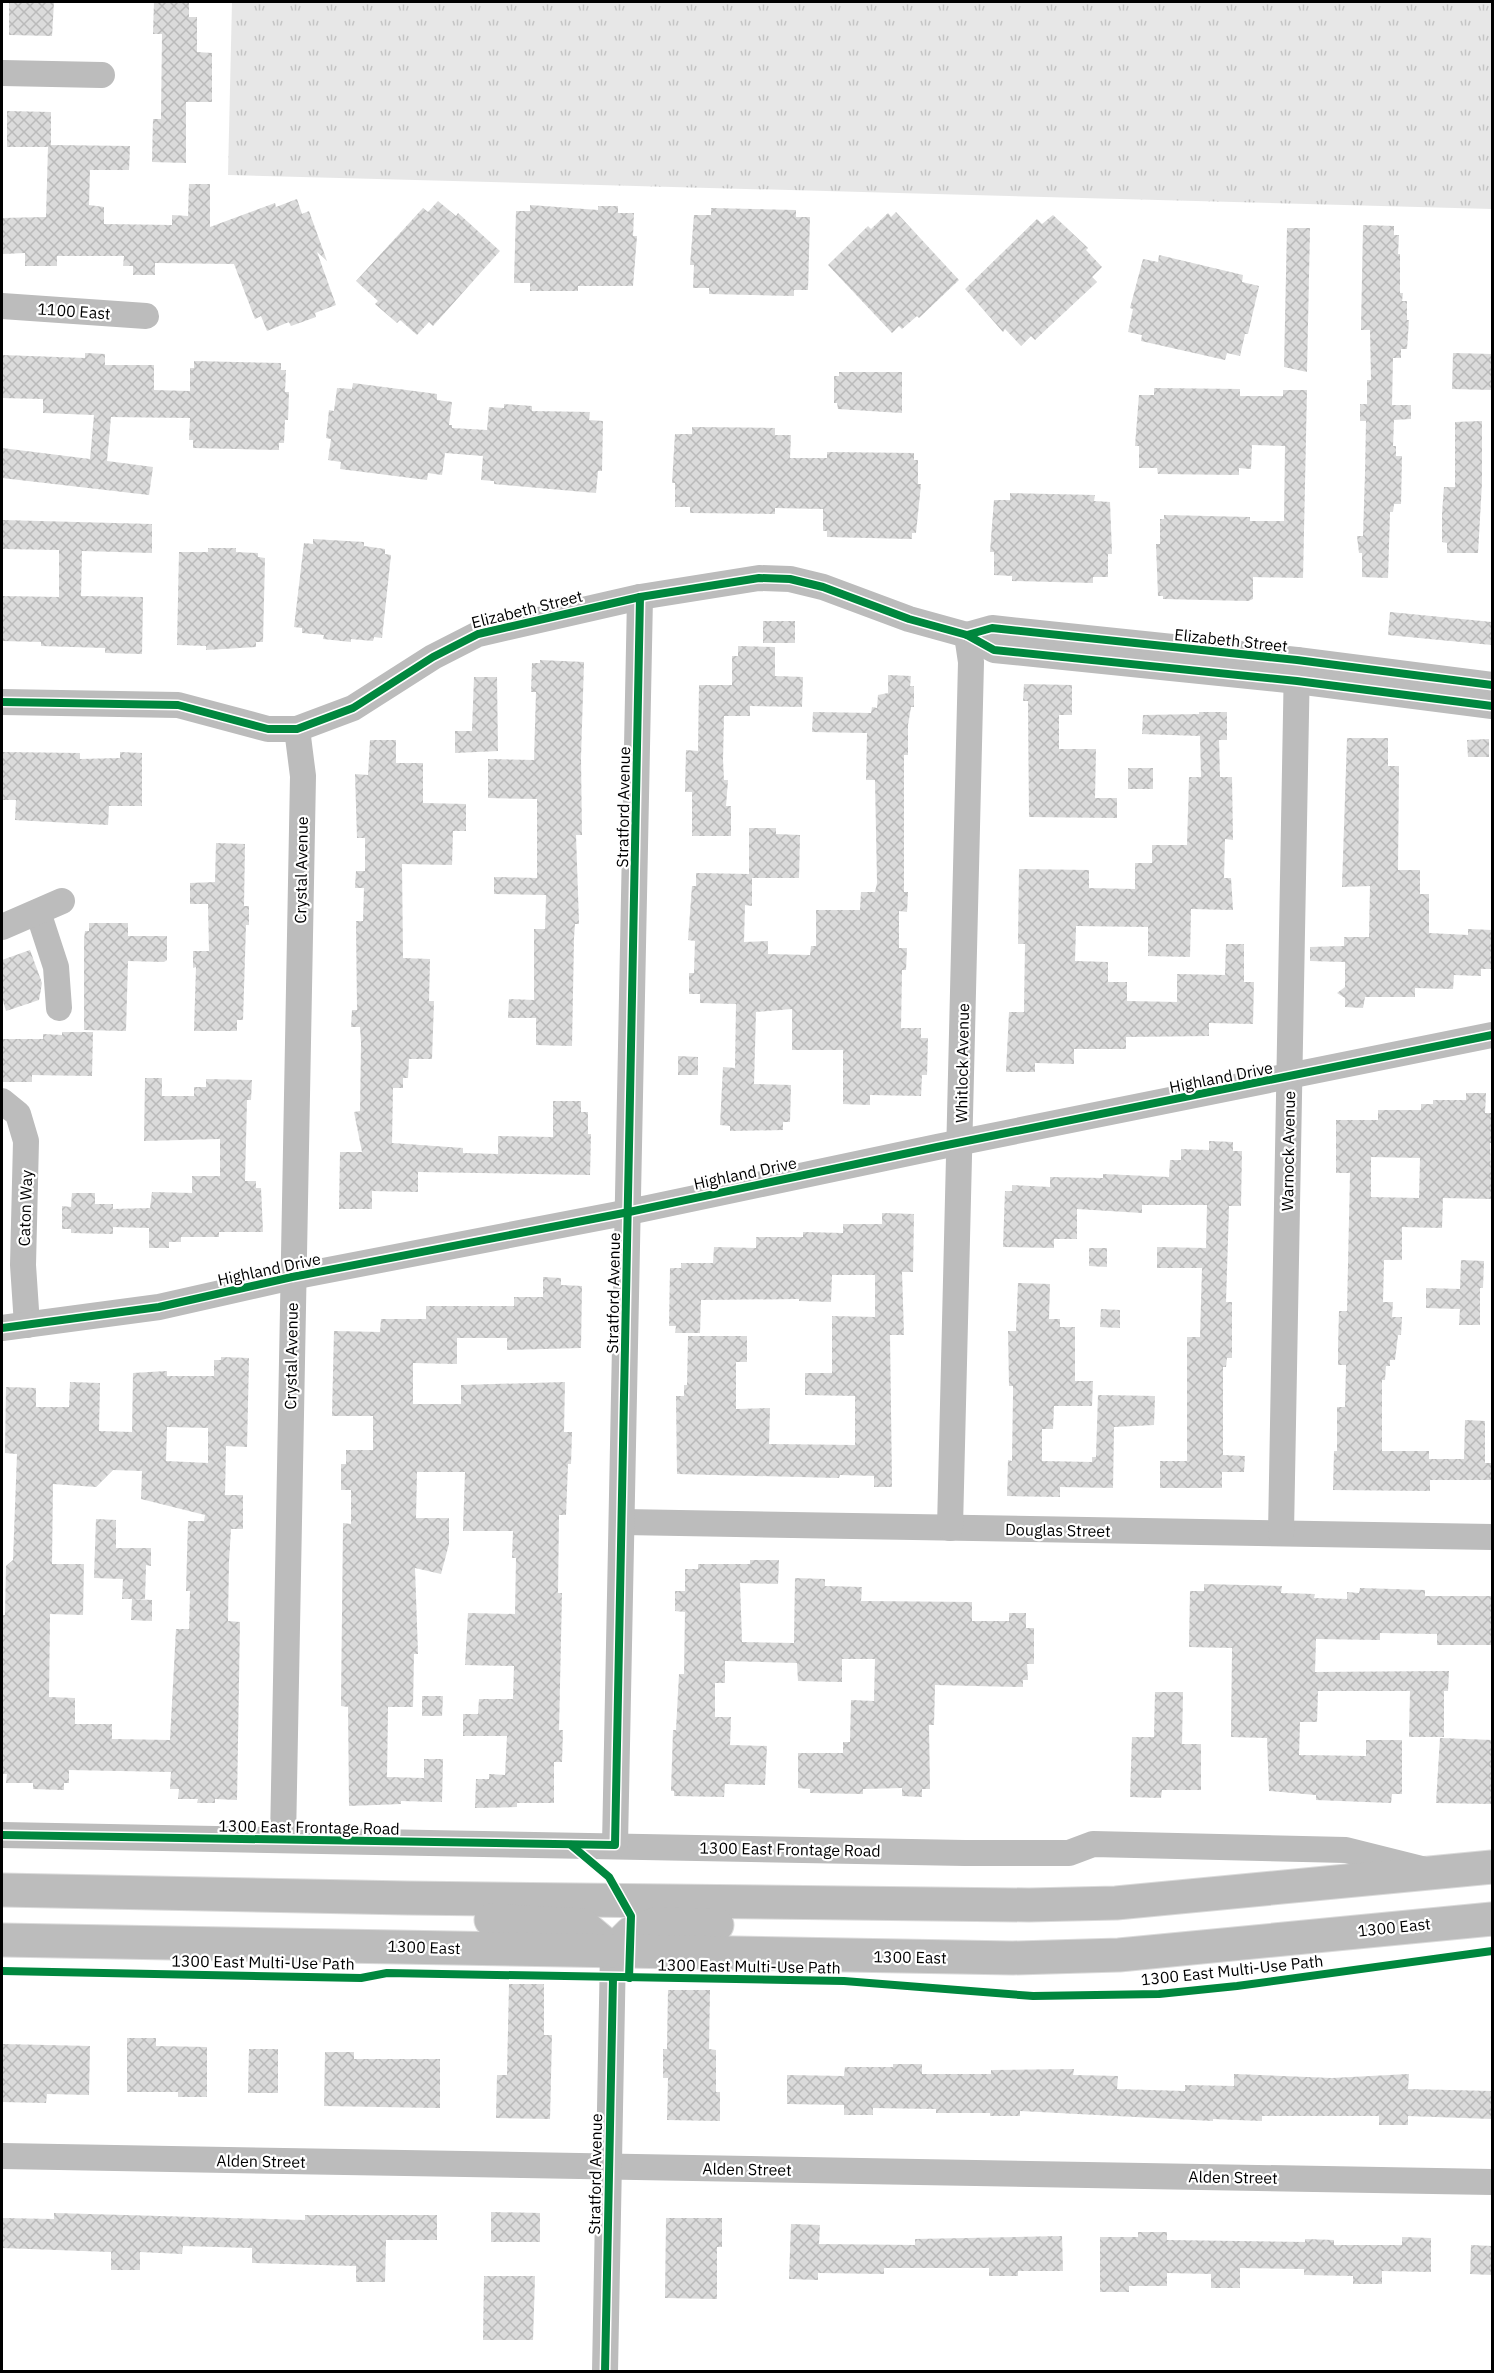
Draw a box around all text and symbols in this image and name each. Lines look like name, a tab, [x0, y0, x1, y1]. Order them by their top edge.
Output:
street label: 1100 East	[37, 298, 111, 324]
street label: Elizabeth Street	[469, 585, 585, 633]
street label: Elizabeth Street	[1173, 624, 1289, 656]
street label: Stratford Avenue	[612, 746, 634, 868]
street label: Crystal Avenue	[290, 816, 312, 924]
street label: Whitlock Avenue	[951, 1003, 973, 1123]
street label: Highland Drive	[1168, 1057, 1275, 1097]
street label: Warnock Avenue	[1277, 1091, 1299, 1211]
street label: Highland Drive	[692, 1152, 799, 1194]
street label: Caton Way	[14, 1169, 36, 1247]
street label: Stratford Avenue	[602, 1232, 624, 1354]
street label: Highland Drive	[216, 1248, 323, 1290]
street label: Crystal Avenue	[280, 1302, 302, 1410]
street label: Douglas Street	[1005, 1519, 1111, 1541]
street label: 1300 East Frontage Road	[218, 1815, 400, 1839]
street label: 1300 East Frontage Road	[699, 1837, 881, 1861]
street label: 1300 East	[1356, 1913, 1432, 1941]
street label: 1300 East	[387, 1936, 461, 1958]
street label: 1300 East	[873, 1946, 947, 1968]
street label: 1300 East Multi-Use Path	[171, 1950, 355, 1974]
street label: 1300 East Multi-Use Path	[1140, 1950, 1324, 1990]
street label: 1300 East Multi-Use Path	[657, 1954, 841, 1978]
street label: Stratford Avenue	[584, 2113, 606, 2235]
street label: Alden Street	[216, 2150, 306, 2172]
street label: Alden Street	[702, 2158, 792, 2180]
street label: Alden Street	[1188, 2166, 1278, 2188]

